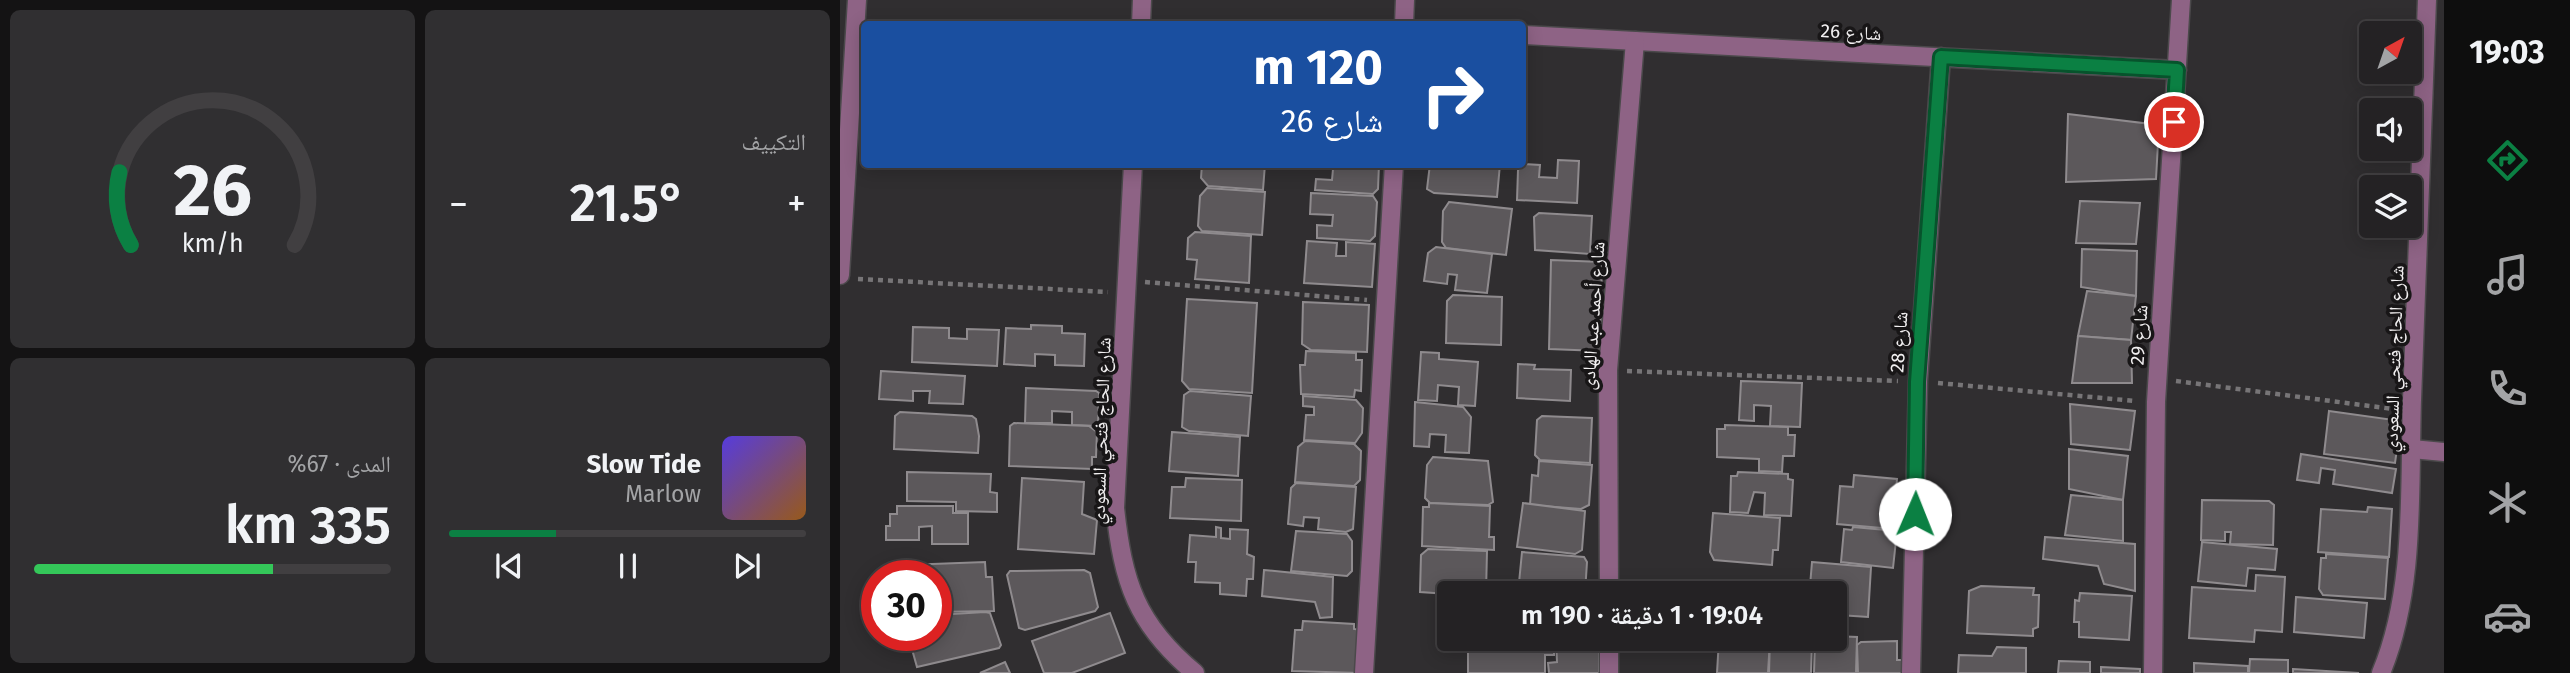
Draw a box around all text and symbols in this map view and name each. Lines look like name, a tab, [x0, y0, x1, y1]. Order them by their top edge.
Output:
street label: شارع 26	[1820, 19, 1882, 45]
north arrow	[2359, 21, 2422, 84]
map controls	[2359, 21, 2422, 238]
text: 19:03	[2469, 33, 2545, 71]
text: 120 m	[1253, 38, 1383, 97]
icon: right	[1407, 49, 1498, 140]
pin	[2144, 92, 2204, 152]
button: sound	[2359, 98, 2422, 161]
text: شارع 26	[1281, 102, 1383, 140]
icon: arrive	[2155, 103, 2193, 141]
text: التكييف	[741, 128, 806, 156]
icon: directions	[2483, 136, 2532, 185]
text: 26	[173, 147, 252, 234]
text: 21.5°	[569, 172, 686, 235]
button: layers	[2359, 175, 2422, 238]
text: −	[449, 181, 468, 227]
text: +	[787, 181, 806, 227]
text: km/h	[182, 229, 243, 259]
street label: شارع أحمد عبد الهادى	[1576, 241, 1610, 391]
icon: music	[2483, 250, 2532, 299]
street label: شارع الحاج فتحي السعودي	[2379, 265, 2413, 453]
street label: شارع 29	[2125, 304, 2153, 366]
street label: شارع 28	[1885, 311, 1913, 373]
street label: شارع الحاج فتحي السعودي	[1086, 337, 1120, 525]
icon: phone	[2483, 364, 2532, 413]
text: Slow Tide	[586, 449, 701, 480]
text: المدى · 67%	[287, 450, 391, 478]
position arrow	[1878, 477, 1952, 551]
icon: climate	[2483, 478, 2532, 527]
text: Marlow	[625, 480, 701, 508]
text: 335 km	[225, 494, 391, 557]
icon: previous	[490, 547, 528, 585]
icon: pause	[609, 547, 647, 585]
icon: next	[728, 547, 766, 585]
speed limit sign: 30	[861, 560, 952, 651]
icon: car	[2483, 592, 2532, 641]
text: 19:04 · 1 دقيقة · 190 m	[1521, 600, 1763, 631]

